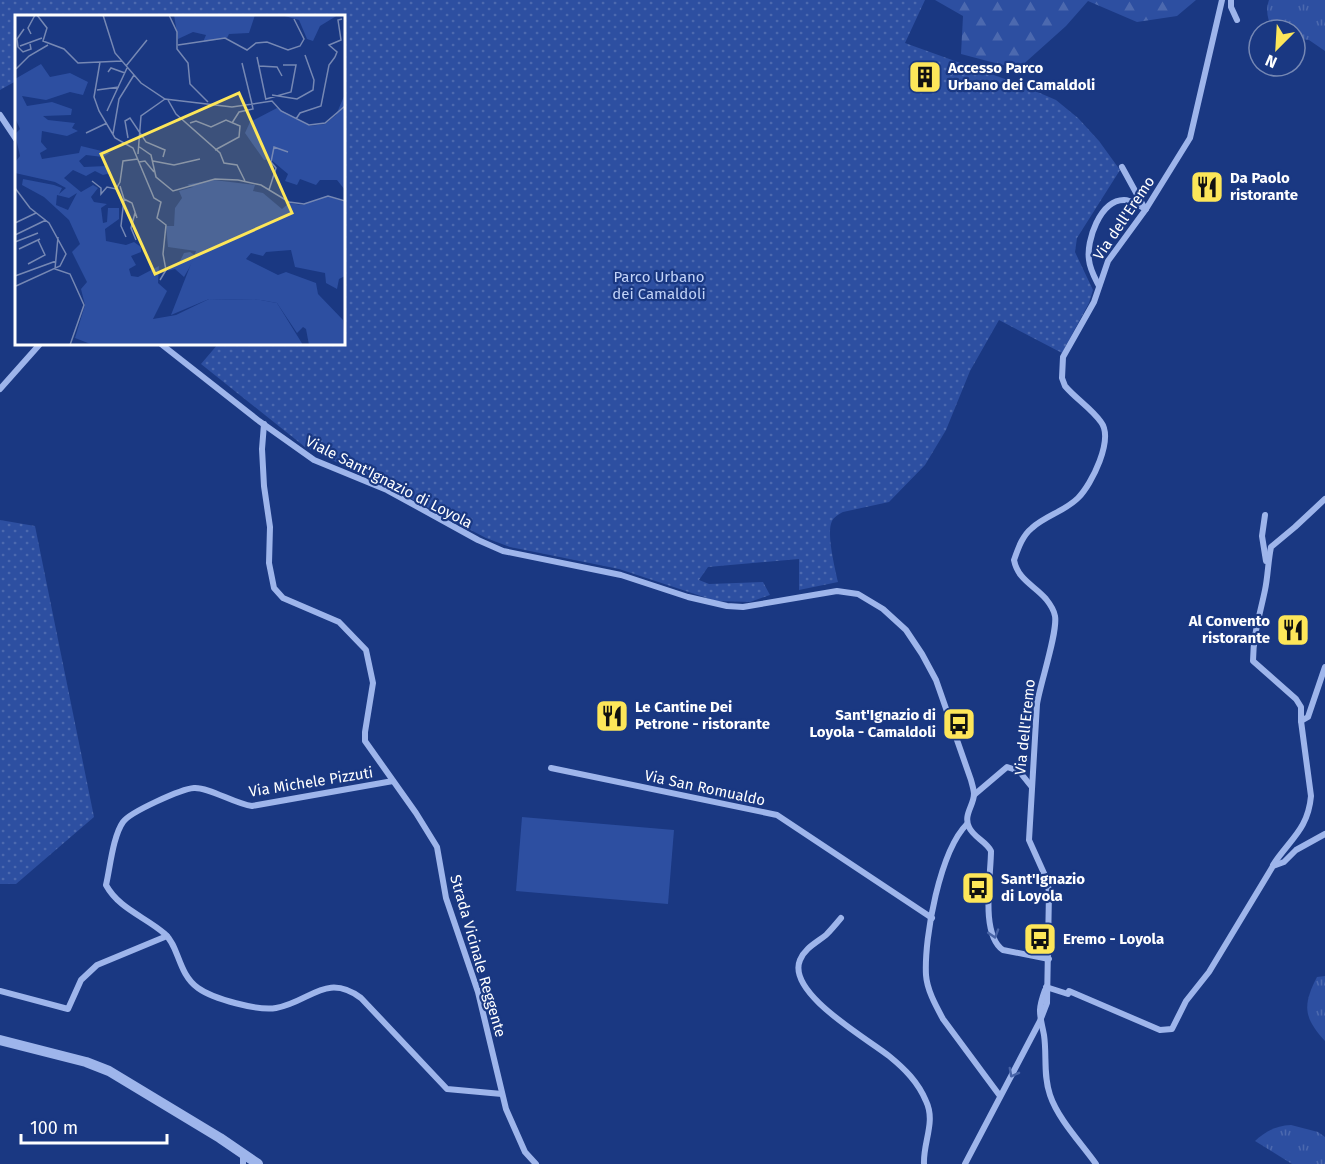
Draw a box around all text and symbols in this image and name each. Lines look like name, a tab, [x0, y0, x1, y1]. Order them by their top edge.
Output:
inset map	[15, 15, 345, 345]
north arrow	[1247, 18, 1307, 78]
text: N	[1262, 50, 1280, 72]
building icon: Accesso Parco Urbano dei Camaldoli	[907, 59, 943, 95]
place label: Accesso Parco Urbano dei Camaldoli	[947, 59, 1095, 94]
restaurant icon: Da Paolo ristorante	[1189, 169, 1225, 205]
place label: Da Paolo ristorante	[1230, 169, 1298, 204]
street label: Via dell'Eremo	[1089, 173, 1159, 263]
park label: Parco Urbano dei Camaldoli	[612, 268, 706, 303]
street label: Viale Sant'Ignazio di Loyola	[303, 432, 475, 532]
place label: Al Convento ristorante	[1188, 612, 1270, 647]
restaurant icon: Al Convento ristorante	[1275, 612, 1311, 648]
street label: Via dell'Eremo	[1011, 678, 1039, 776]
restaurant icon: Le Cantine Dei Petrone - ristorante	[594, 698, 630, 734]
place label: Le Cantine Dei Petrone - ristorante	[635, 698, 770, 733]
place label: Sant'Ignazio di Loyola - Camaldoli	[810, 706, 936, 741]
bus stop icon: Sant'Ignazio di Loyola - Camaldoli	[941, 706, 977, 742]
street label: Via Michele Pizzuti	[248, 763, 374, 801]
street label: Via San Romualdo	[643, 766, 767, 810]
bus stop icon: Sant'Ignazio di Loyola	[960, 870, 996, 906]
place label: Sant'Ignazio di Loyola	[1001, 870, 1085, 905]
street label: Strada Vicinale Reggente	[446, 873, 510, 1039]
bus stop icon: Eremo - Loyola	[1022, 921, 1058, 957]
one-way arrow	[987, 928, 999, 939]
place label: Eremo - Loyola	[1063, 930, 1164, 948]
one-way arrow	[1008, 1067, 1020, 1078]
scale bar	[21, 1107, 166, 1145]
text: 100 m	[30, 1117, 78, 1139]

